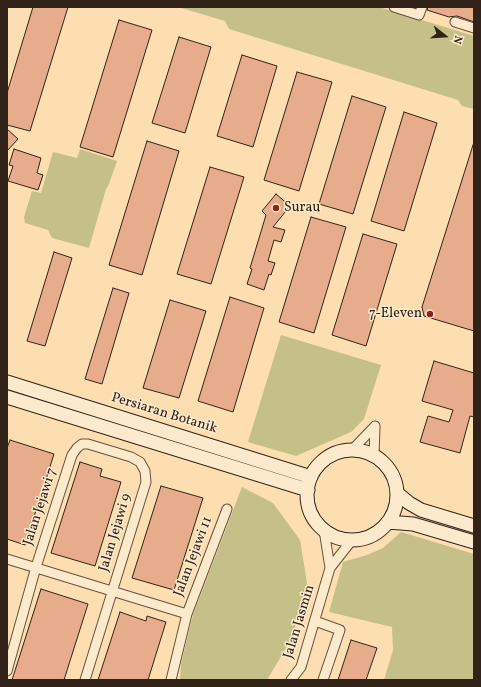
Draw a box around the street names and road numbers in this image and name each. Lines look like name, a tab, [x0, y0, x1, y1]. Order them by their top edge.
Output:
street label: Persiaran Botanik	[109, 390, 219, 438]
street label: Jalan Jejawi 7	[21, 466, 61, 548]
street label: Jalan Jejawi 9	[96, 492, 136, 574]
street label: Jalan Jejawi 11	[171, 515, 217, 599]
street label: Jalan Jasmin	[281, 583, 319, 661]

